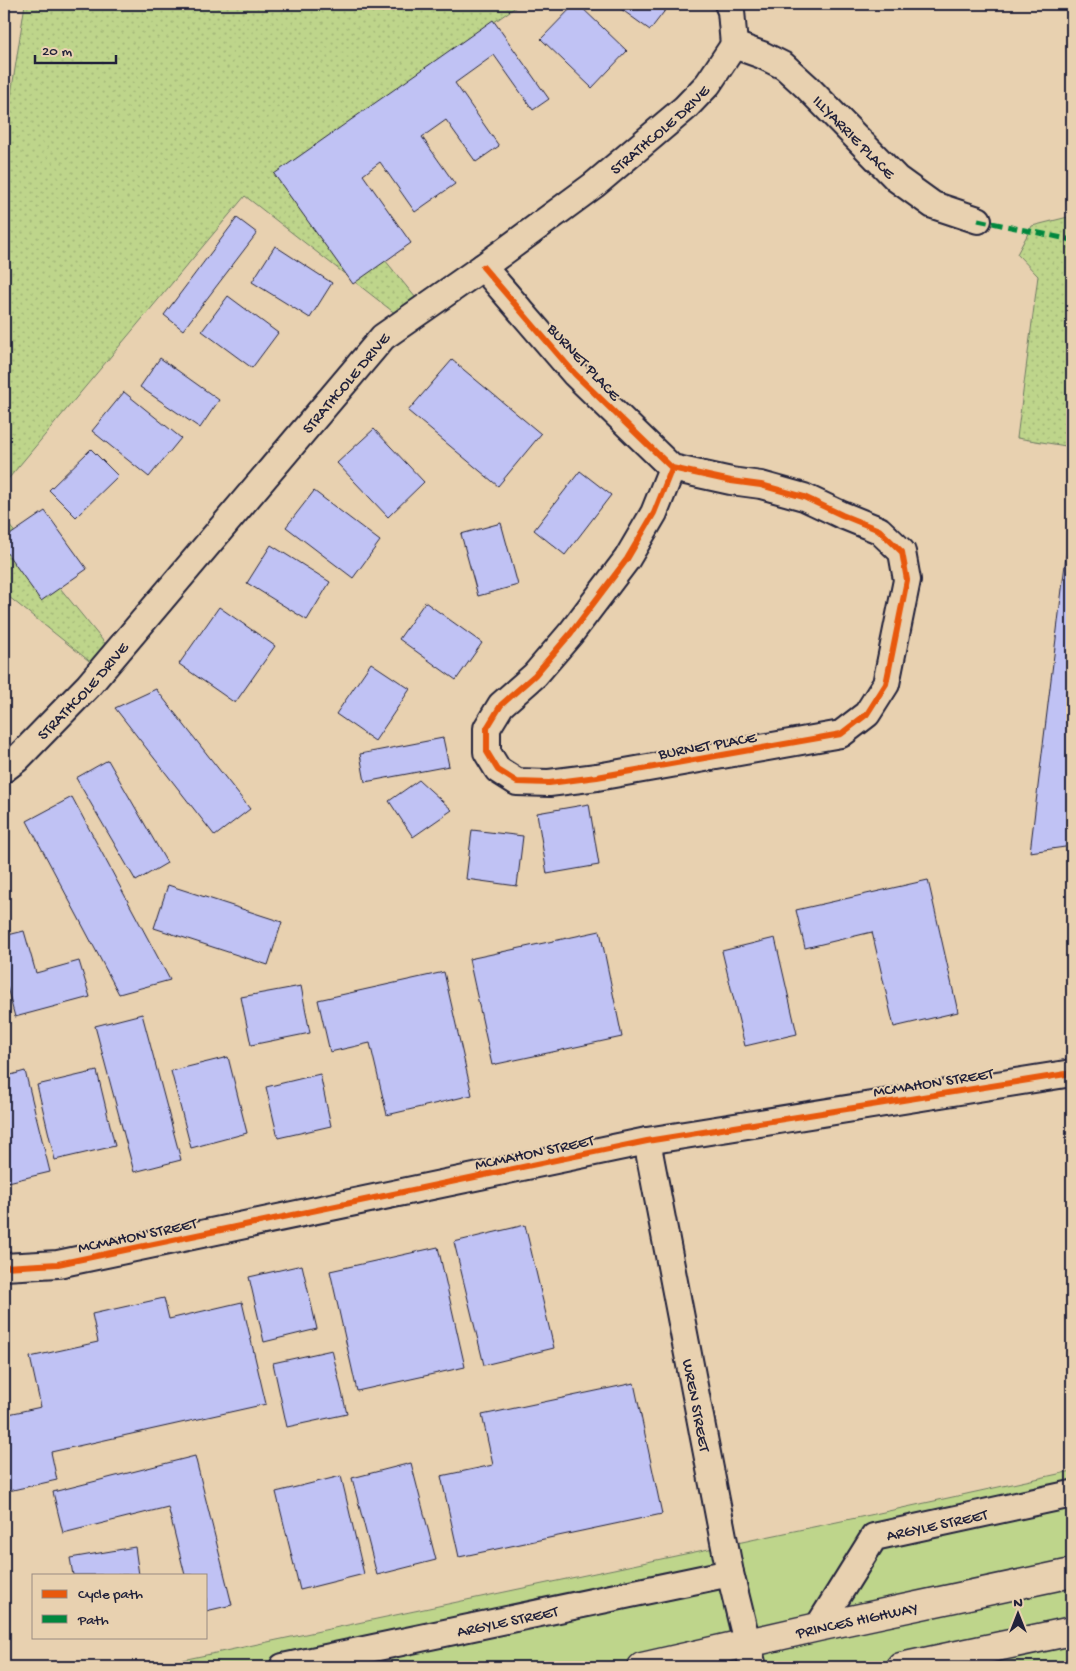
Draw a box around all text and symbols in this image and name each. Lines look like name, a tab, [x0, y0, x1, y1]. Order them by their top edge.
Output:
scale bar	[35, 32, 116, 64]
text: 20 m	[42, 43, 72, 61]
street label: STRATHCOLE DRIVE	[607, 82, 716, 180]
street label: ILLYARRIE PLACE	[807, 93, 898, 185]
street label: BURNET PLACE	[541, 320, 624, 407]
street label: STRATHCOLE DRIVE	[299, 329, 396, 439]
street label: STRATHCOLE DRIVE	[35, 639, 135, 745]
street label: BURNET PLACE	[656, 729, 759, 766]
street label: MCMAHON STREET	[872, 1065, 996, 1103]
street label: MCMAHON STREET	[473, 1132, 597, 1176]
street label: MCMAHON STREET	[76, 1215, 200, 1259]
street label: WREN STREET	[676, 1358, 713, 1455]
street label: ARGYLE STREET	[885, 1506, 990, 1547]
legend	[32, 1574, 208, 1638]
text: Cycle path	[78, 1586, 143, 1604]
north arrow	[994, 1588, 1044, 1638]
text: N	[1013, 1595, 1023, 1612]
street label: PRINCES HIGHWAY	[794, 1600, 920, 1645]
street label: ARGYLE STREET	[455, 1603, 561, 1643]
text: Path	[77, 1612, 109, 1630]

